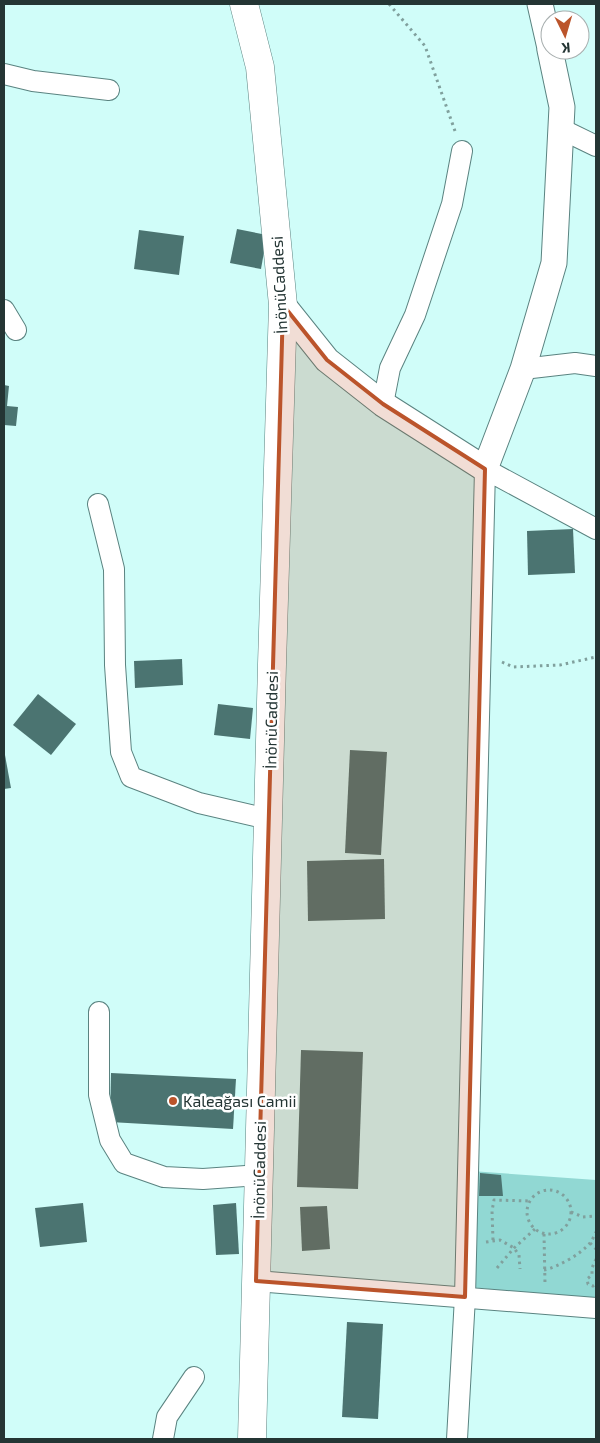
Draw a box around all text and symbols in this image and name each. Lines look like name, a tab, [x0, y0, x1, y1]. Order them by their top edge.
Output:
north arrow	[540, 10, 590, 60]
text: K	[561, 40, 571, 57]
street label: İnönüCaddesi	[266, 236, 291, 334]
street label: İnönüCaddesi	[260, 671, 281, 769]
place label: Kaleağası Camii	[183, 1091, 297, 1110]
marker: Kaleağası Camii	[167, 1095, 179, 1107]
street label: İnönüCaddesi	[248, 1121, 269, 1219]

